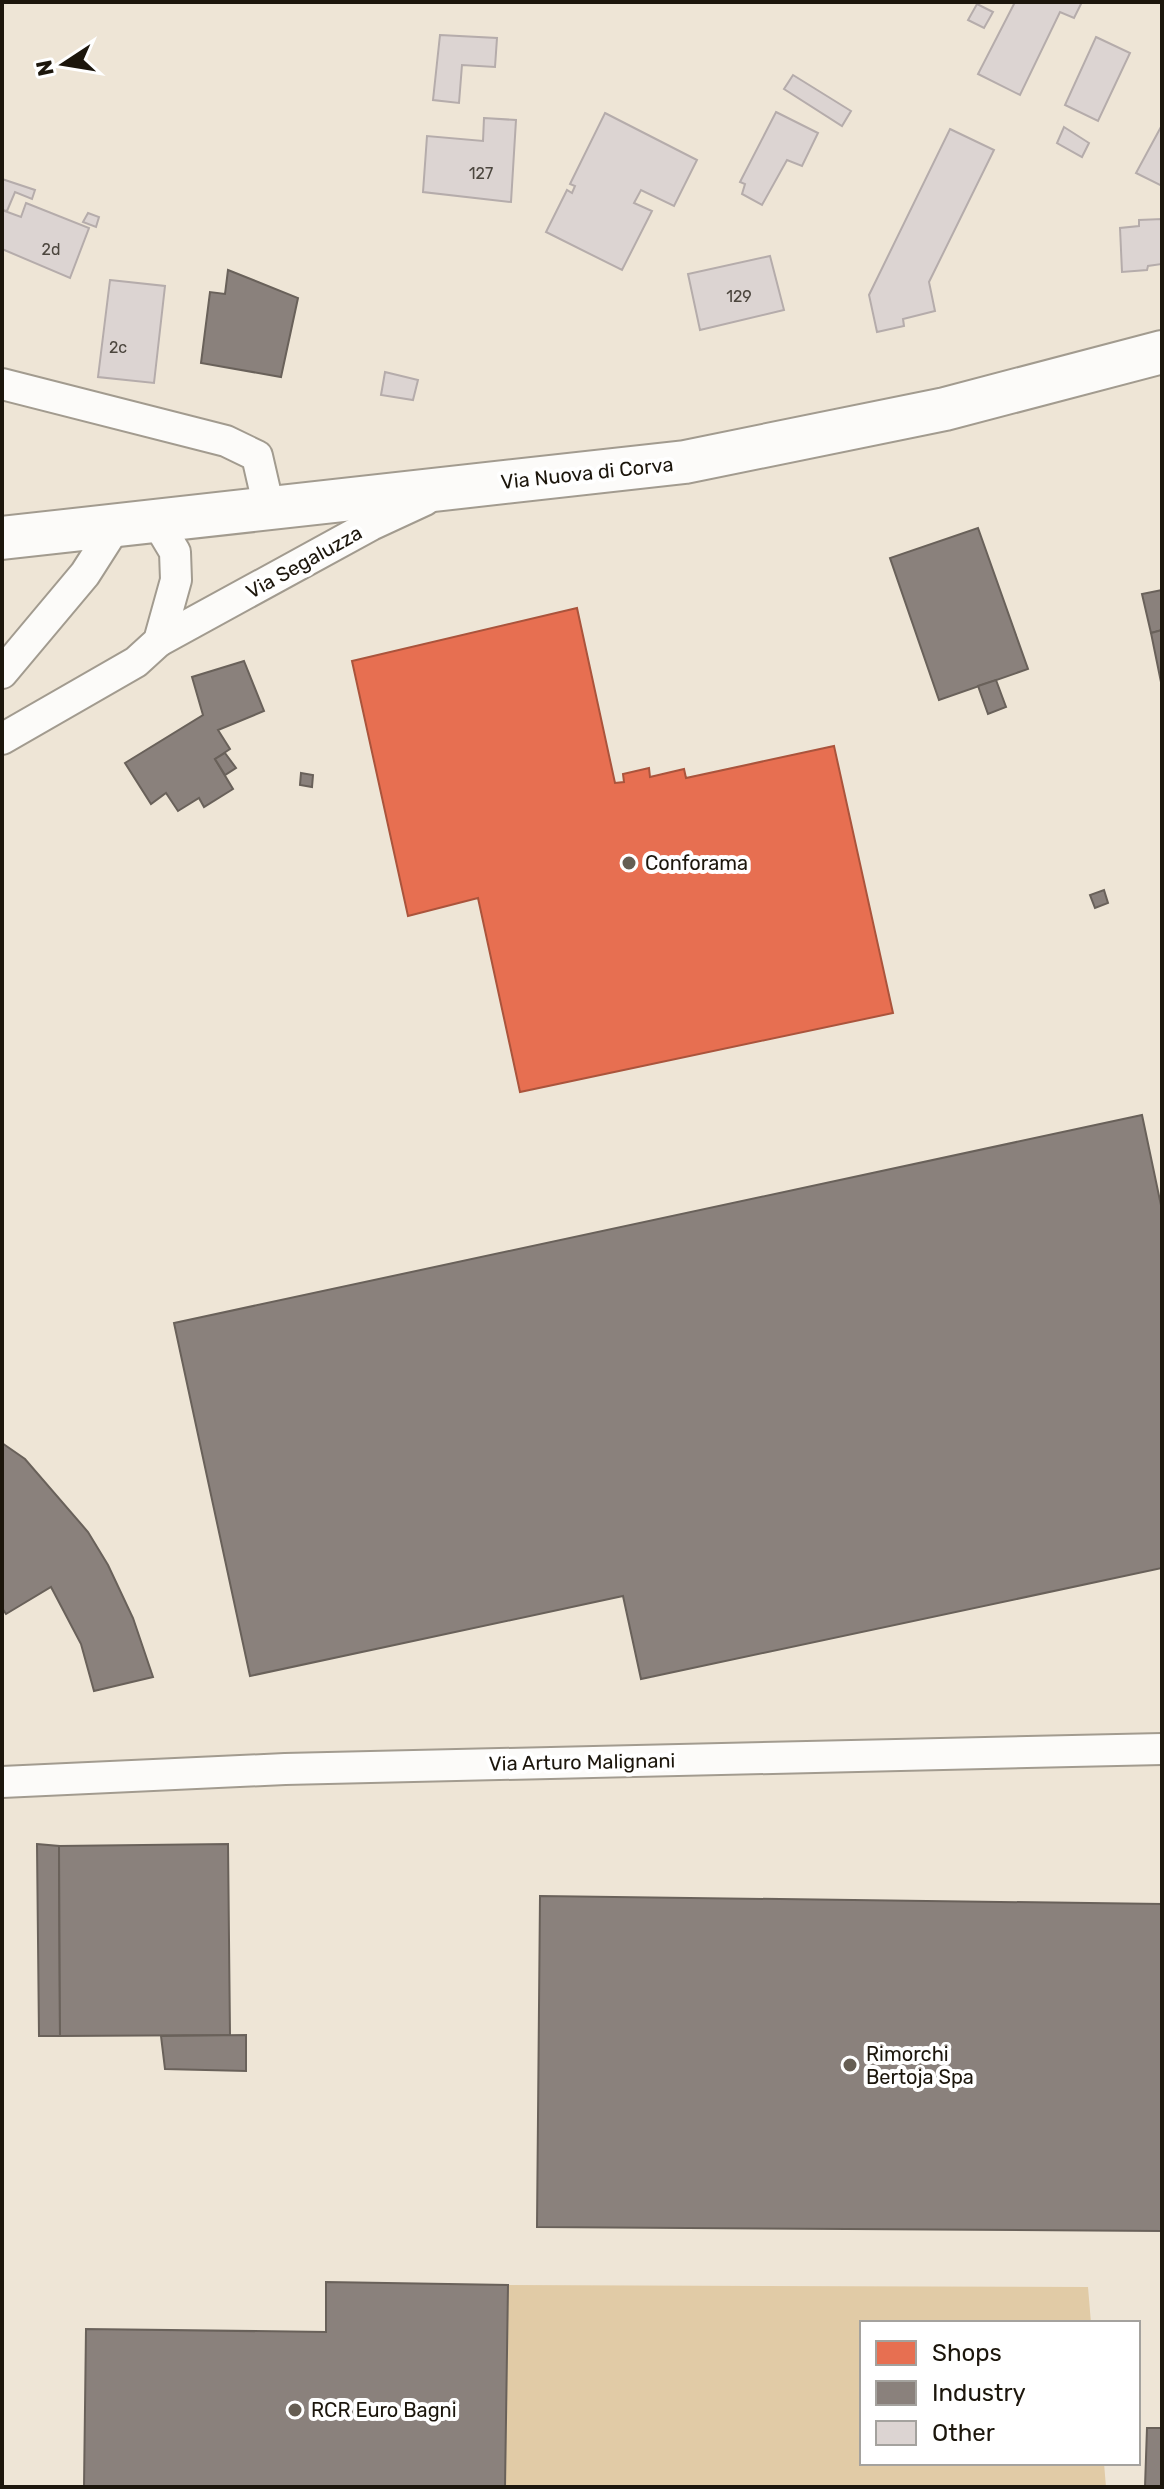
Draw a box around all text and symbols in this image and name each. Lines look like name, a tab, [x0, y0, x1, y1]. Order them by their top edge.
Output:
north arrow	[24, 24, 104, 104]
text: N	[30, 58, 60, 79]
house number: 127	[469, 164, 493, 183]
house number: 2d	[42, 240, 60, 259]
house number: 129	[726, 287, 752, 306]
house number: 2c	[109, 338, 127, 357]
street label: Via Nuova di Corva	[500, 452, 674, 494]
street label: Via Segaluzza	[242, 520, 366, 604]
place label: Conforama	[645, 851, 748, 875]
marker: Conforama	[620, 854, 638, 872]
street label: Via Arturo Malignani	[488, 1748, 676, 1776]
place label: Rimorchi Bertoja Spa	[866, 2042, 974, 2089]
marker: Rimorchi Bertoja Spa	[841, 2056, 859, 2074]
legend	[860, 2321, 1140, 2465]
text: Shops	[932, 2339, 1002, 2367]
text: Industry	[932, 2379, 1026, 2407]
place label: RCR Euro Bagni	[311, 2398, 457, 2422]
marker: RCR Euro Bagni	[286, 2401, 304, 2419]
text: Other	[932, 2419, 995, 2447]

